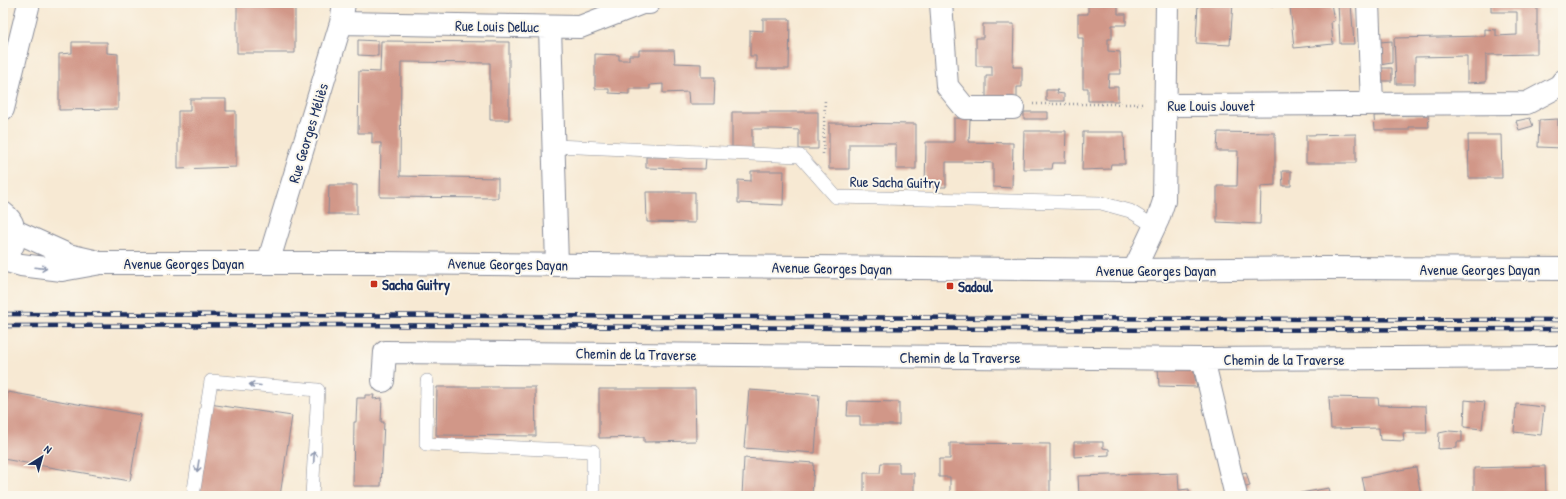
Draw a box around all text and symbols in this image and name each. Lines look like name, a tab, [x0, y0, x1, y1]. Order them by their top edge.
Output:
street label: Rue Louis Delluc	[455, 15, 539, 37]
street label: Rue Georges Méliès	[283, 80, 333, 185]
street label: Rue Louis Jouvet	[1167, 95, 1255, 116]
street label: Rue Sacha Guitry	[850, 171, 940, 193]
street label: Avenue Georges Dayan	[448, 252, 569, 276]
street label: Avenue Georges Dayan	[124, 253, 244, 274]
street label: Avenue Georges Dayan	[772, 256, 893, 280]
street label: Avenue Georges Dayan	[1420, 259, 1540, 280]
street label: Avenue Georges Dayan	[1096, 260, 1216, 281]
one-way arrow	[34, 264, 47, 272]
place label: Sacha Guitry	[382, 274, 451, 296]
place label: Sadoul	[958, 276, 994, 297]
marker: Sacha Guitry	[369, 279, 379, 289]
marker: Sadoul	[945, 281, 955, 291]
street label: Chemin de la Traverse	[575, 342, 697, 366]
street label: Chemin de la Traverse	[899, 347, 1021, 368]
street label: Chemin de la Traverse	[1223, 349, 1345, 370]
one-way arrow	[249, 381, 262, 389]
north arrow	[22, 437, 62, 477]
text: N	[41, 442, 55, 456]
one-way arrow	[311, 451, 318, 464]
one-way arrow	[194, 459, 202, 472]

